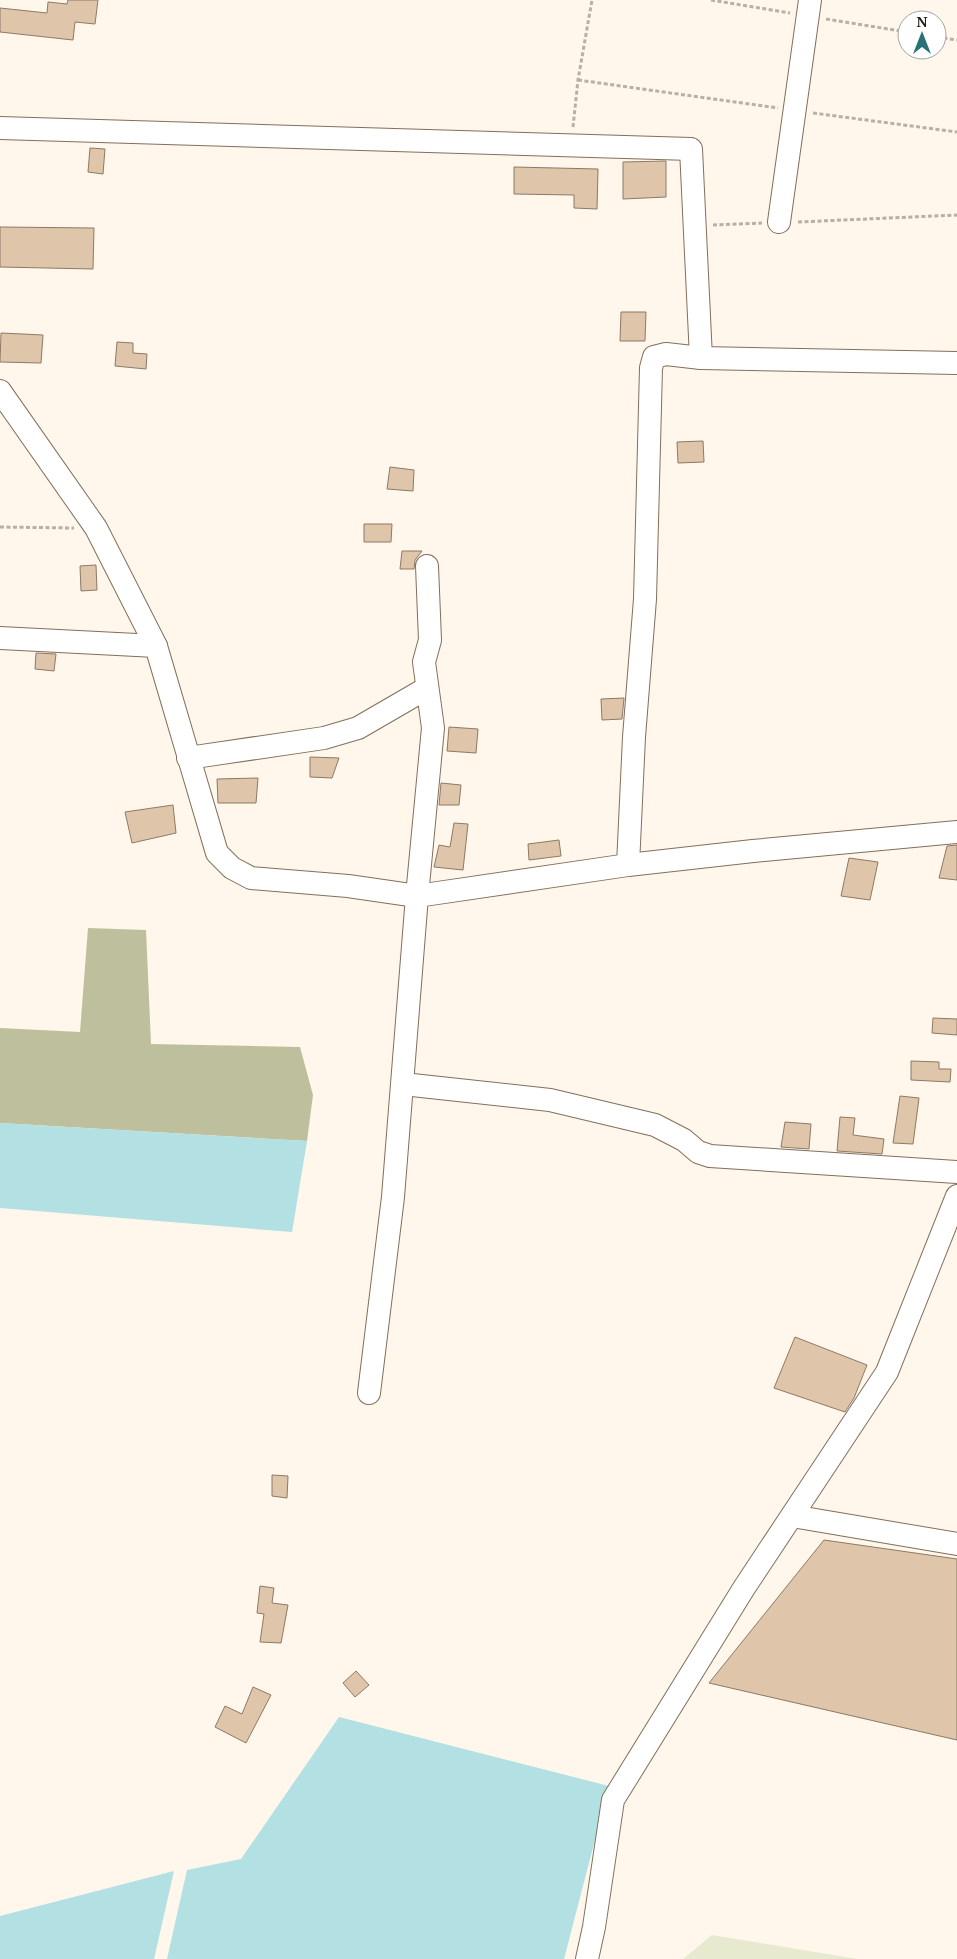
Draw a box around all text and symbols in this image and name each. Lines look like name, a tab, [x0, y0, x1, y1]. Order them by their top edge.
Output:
north arrow	[897, 10, 947, 60]
text: N	[916, 12, 928, 31]

